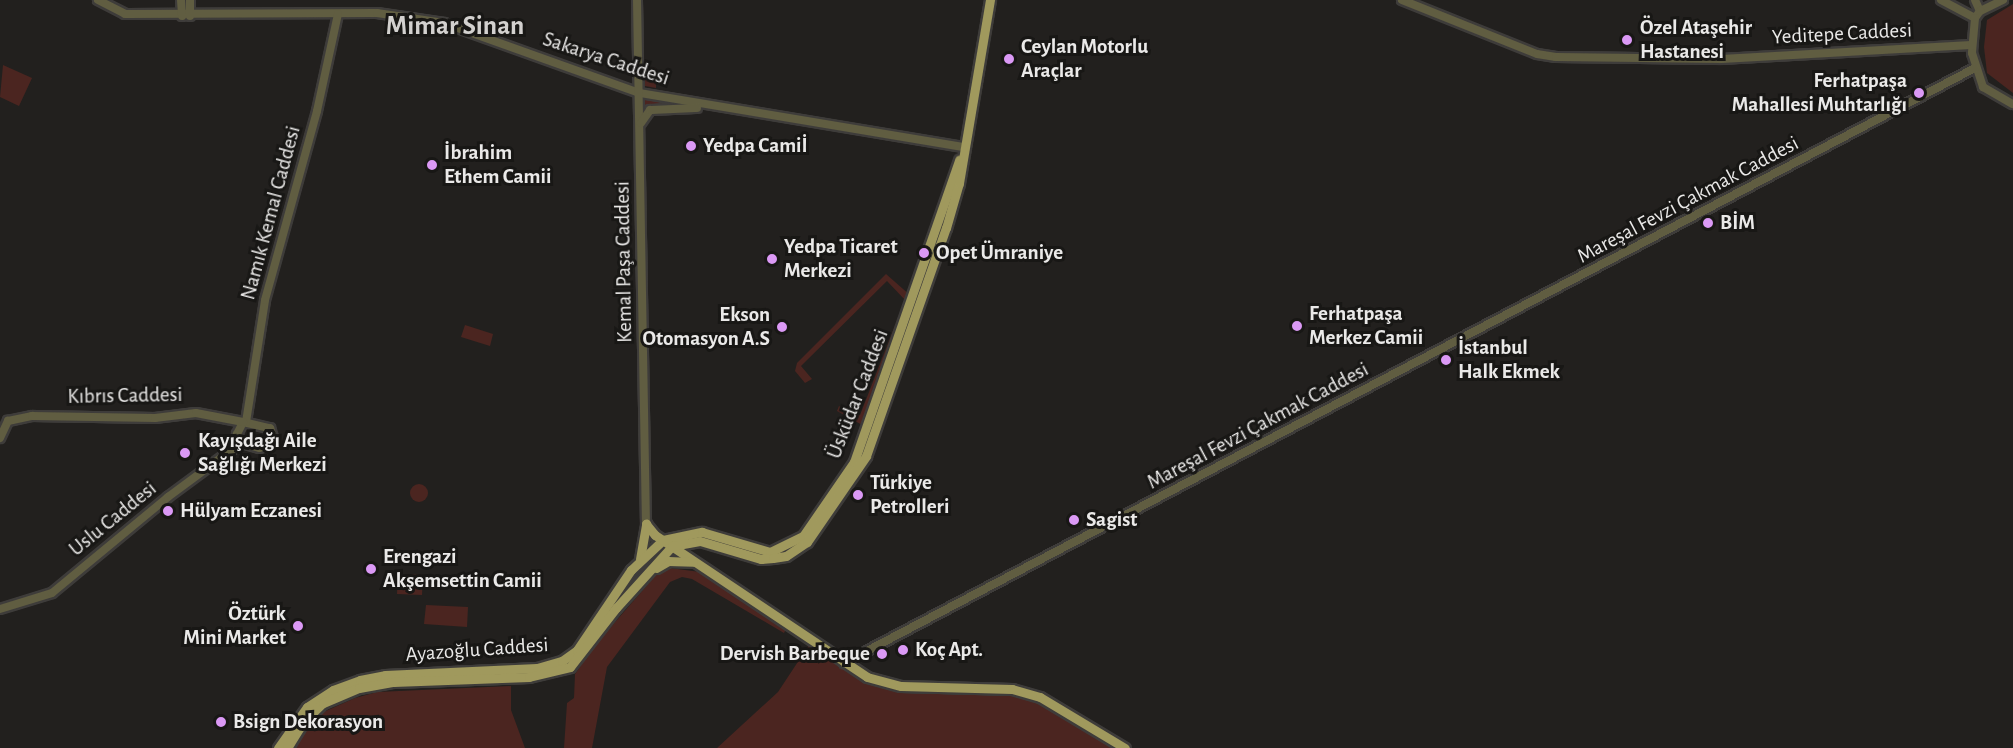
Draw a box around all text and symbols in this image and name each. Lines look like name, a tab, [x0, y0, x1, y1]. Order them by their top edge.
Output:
district label: Mimar Sinan	[386, 10, 524, 42]
place label: Özel Ataşehir Hastanesi	[1640, 15, 1752, 65]
street label: Yeditepe Caddesi	[1771, 18, 1913, 50]
street label: Sakarya Caddesi	[540, 27, 672, 91]
marker: Özel Ataşehir Hastanesi	[1618, 31, 1636, 49]
place label: Ceylan Motorlu Araçlar	[1021, 34, 1148, 84]
marker: Ceylan Motorlu Araçlar	[1002, 52, 1016, 66]
place label: Ferhatpaşa Mahallesi Muhtarlığı	[1732, 68, 1907, 118]
marker: Ferhatpaşa Mahallesi Muhtarlığı	[1912, 86, 1926, 100]
street label: Namık Kemal Caddesi	[236, 123, 306, 303]
street label: Mareşal Fevzi Çakmak Caddesi	[1573, 131, 1803, 269]
place label: Yedpa Camiİ	[703, 133, 808, 159]
marker: Yedpa Camiİ	[684, 139, 698, 153]
place label: İbrahim Ethem Camii	[444, 140, 551, 190]
marker: İbrahim Ethem Camii	[425, 158, 439, 172]
street label: Kemal Paşa Caddesi	[610, 181, 638, 343]
place label: BİM	[1720, 210, 1755, 236]
marker: BİM	[1701, 216, 1715, 230]
place label: Yedpa Ticaret Merkezi	[784, 234, 898, 284]
place label: Opet Ümraniye	[936, 240, 1063, 266]
marker: Opet Ümraniye	[917, 246, 931, 260]
marker: Yedpa Ticaret Merkezi	[765, 252, 779, 266]
place label: Ferhatpaşa Merkez Camii	[1309, 301, 1423, 351]
place label: Ekson Otomasyon A.S	[643, 302, 770, 352]
marker: Ferhatpaşa Merkez Camii	[1290, 319, 1304, 333]
marker: Ekson Otomasyon A.S	[775, 320, 789, 334]
street label: Üsküdar Caddesi	[822, 326, 894, 462]
place label: İstanbul Halk Ekmek	[1458, 335, 1560, 385]
marker: İstanbul Halk Ekmek	[1439, 353, 1453, 367]
street label: Mareşal Fevzi Çakmak Caddesi	[1143, 357, 1373, 495]
street label: Kıbrıs Caddesi	[67, 382, 183, 410]
place label: Kayışdağı Aile Sağlığı Merkezi	[198, 428, 327, 478]
marker: Kayışdağı Aile Sağlığı Merkezi	[176, 444, 194, 462]
place label: Türkiye Petrolleri	[870, 470, 949, 520]
street label: Uslu Caddesi	[64, 476, 162, 562]
marker: Türkiye Petrolleri	[851, 488, 865, 502]
place label: Hülyam Eczanesi	[180, 498, 322, 524]
marker: Hülyam Eczanesi	[161, 504, 175, 518]
place label: Sagist	[1086, 507, 1137, 533]
marker: Sagist	[1067, 513, 1081, 527]
place label: Erengazi Akşemsettin Camii	[383, 544, 542, 594]
marker: Erengazi Akşemsettin Camii	[364, 562, 378, 576]
place label: Öztürk Mini Market	[183, 601, 286, 651]
marker: Öztürk Mini Market	[291, 619, 305, 633]
street label: Ayazoğlu Caddesi	[405, 632, 549, 668]
place label: Koç Apt.	[915, 637, 983, 663]
place label: Dervish Barbeque	[720, 641, 870, 667]
marker: Koç Apt.	[896, 643, 910, 657]
marker: Dervish Barbeque	[875, 647, 889, 661]
place label: Bsign Dekorasyon	[233, 709, 383, 735]
marker: Bsign Dekorasyon	[214, 715, 228, 729]

